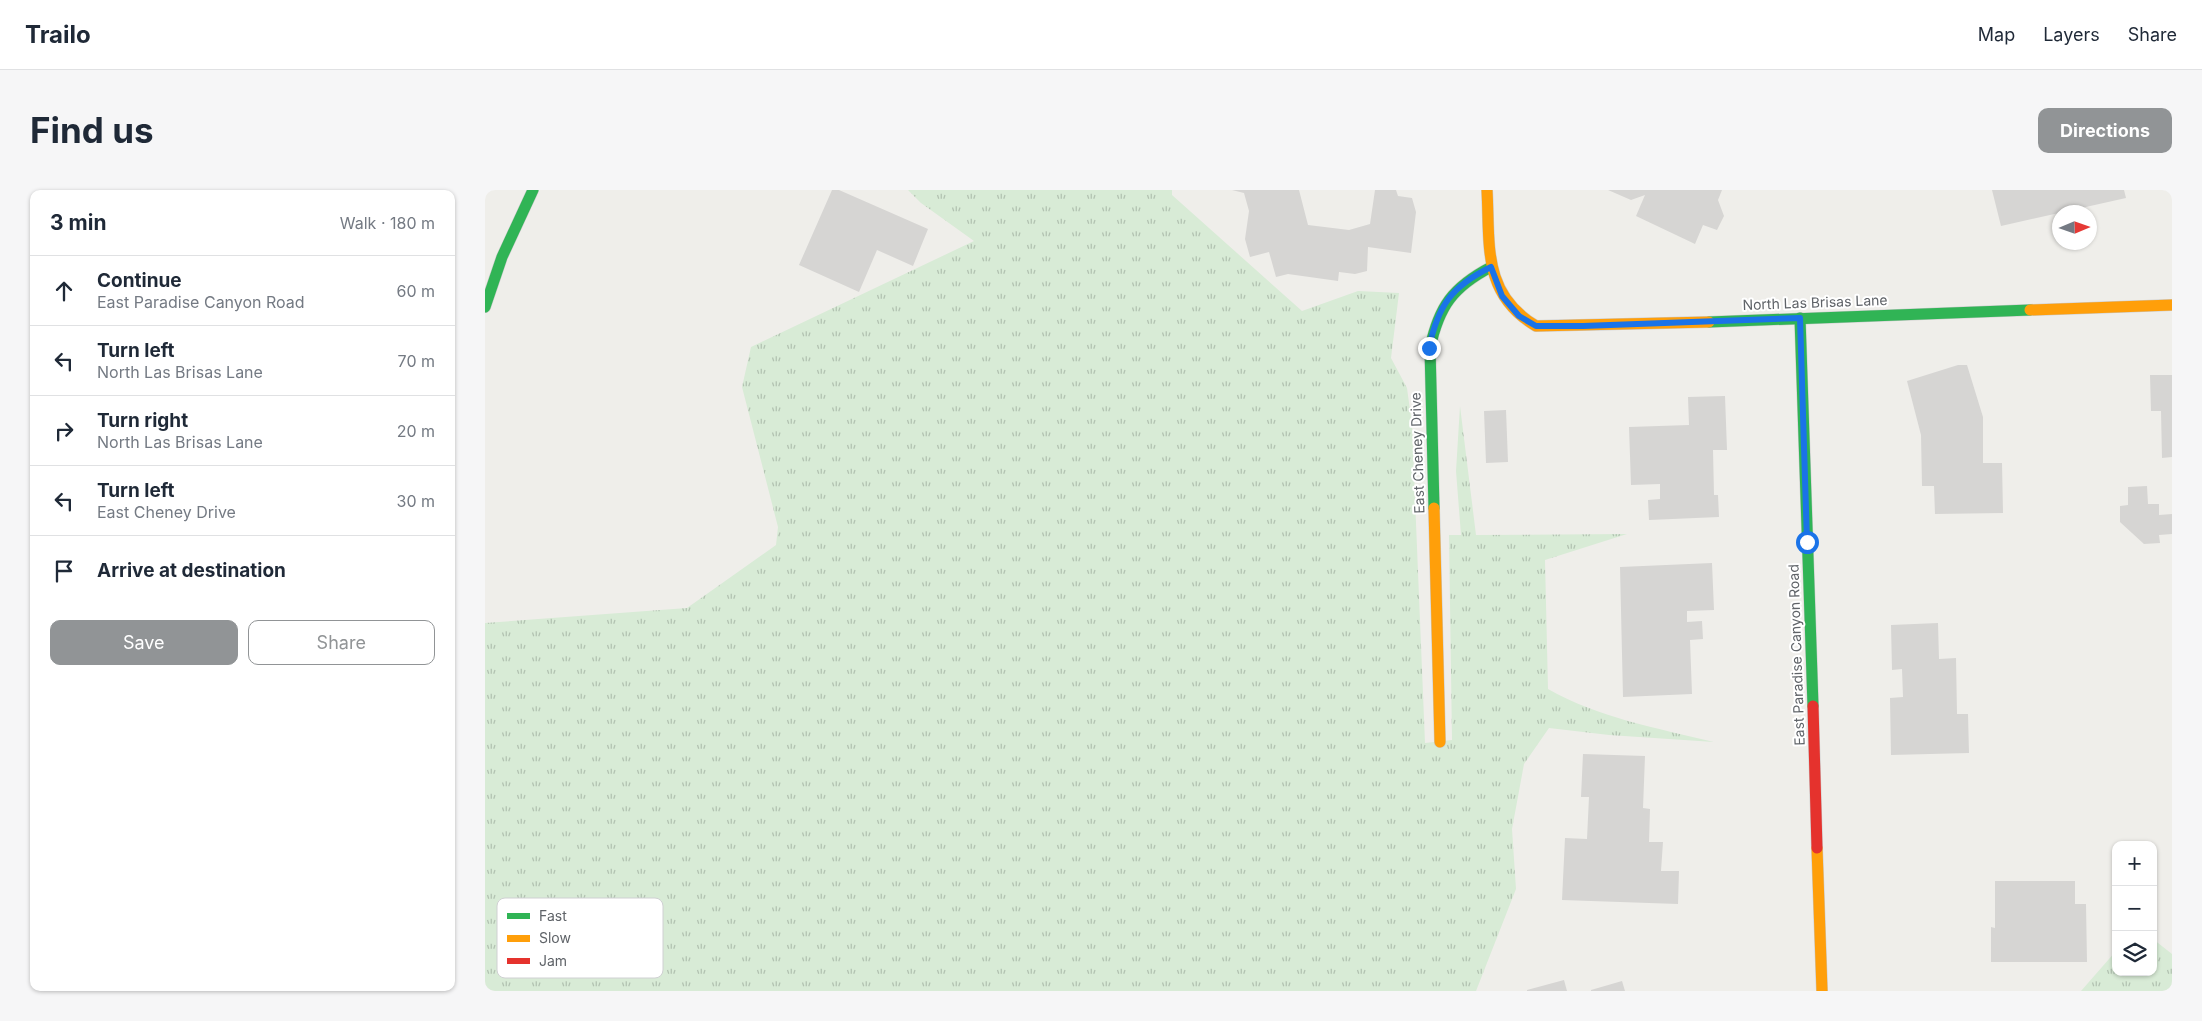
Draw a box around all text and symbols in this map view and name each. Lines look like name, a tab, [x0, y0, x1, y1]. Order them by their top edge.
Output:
text: Trailo	[25, 20, 91, 49]
text: Map	[1978, 24, 2015, 45]
text: Layers	[2043, 24, 2100, 45]
text: Share	[2128, 24, 2177, 45]
button: Directions	[2038, 108, 2172, 153]
text: Find us	[30, 109, 154, 151]
north arrow	[2052, 205, 2097, 250]
text: 3 min	[50, 210, 106, 235]
text: Walk · 180 m	[340, 213, 435, 233]
text: Continue	[97, 269, 182, 292]
icon: ahead	[50, 277, 78, 305]
text: 60 m	[396, 281, 435, 301]
street label: North Las Brisas Lane	[1742, 291, 1888, 313]
text: East Paradise Canyon Road	[97, 292, 305, 312]
route end	[1418, 337, 1441, 360]
text: Turn left	[97, 339, 175, 362]
icon: left	[50, 347, 78, 375]
text: 70 m	[398, 351, 435, 371]
text: North Las Brisas Lane	[97, 362, 263, 382]
street label: East Cheney Drive	[1406, 392, 1428, 514]
text: Turn right	[97, 409, 188, 432]
icon: right	[50, 417, 78, 445]
text: 20 m	[397, 421, 435, 441]
text: North Las Brisas Lane	[97, 432, 263, 452]
text: Turn left	[97, 479, 175, 502]
icon: left	[50, 487, 78, 515]
text: 30 m	[397, 491, 435, 511]
text: East Cheney Drive	[97, 502, 236, 522]
route start	[1796, 531, 1819, 554]
icon: arrive	[50, 557, 78, 585]
text: Arrive at destination	[97, 559, 286, 582]
street label: East Paradise Canyon Road	[1784, 564, 1808, 746]
button: Save	[50, 620, 238, 665]
button: Share	[248, 620, 435, 665]
map controls	[2112, 841, 2157, 976]
button: +	[2112, 841, 2157, 886]
button: −	[2112, 886, 2157, 931]
legend	[497, 898, 663, 978]
text: Fast	[539, 907, 567, 924]
text: Slow	[539, 929, 571, 946]
button: layers	[2112, 931, 2157, 976]
text: Jam	[539, 952, 567, 969]

